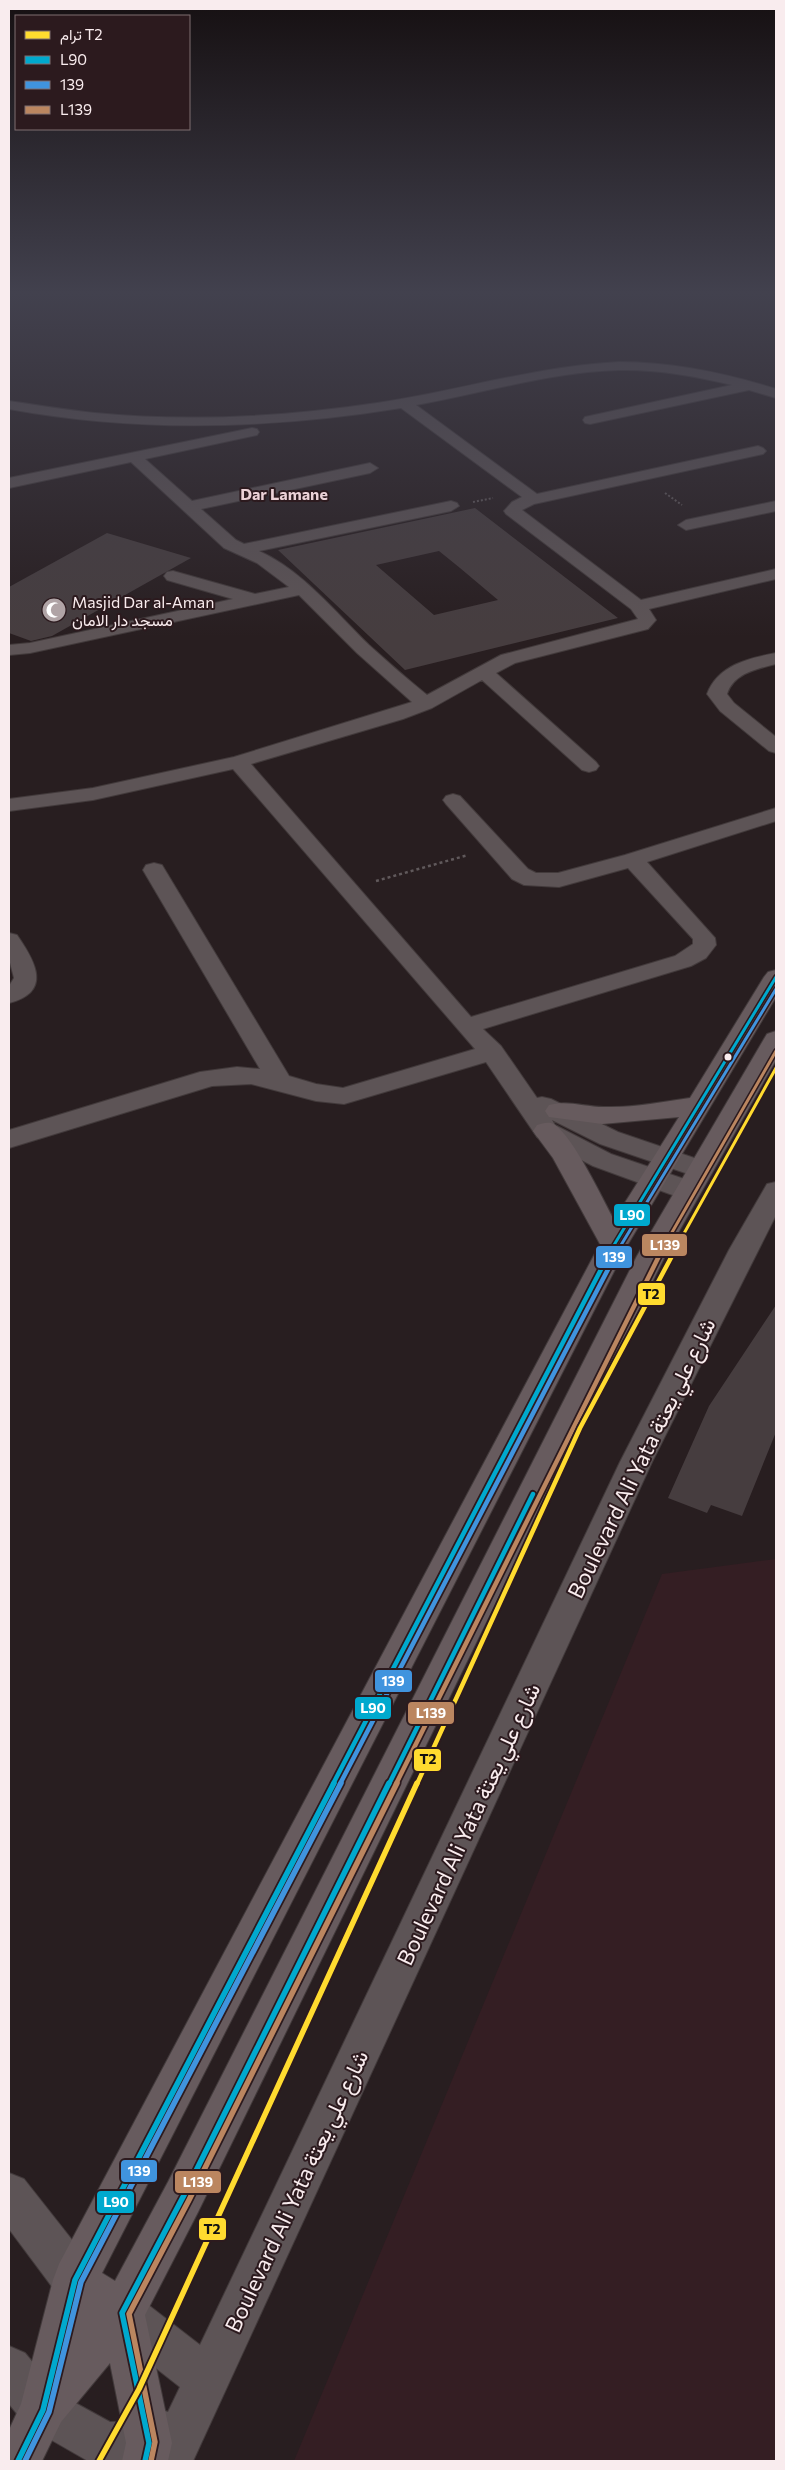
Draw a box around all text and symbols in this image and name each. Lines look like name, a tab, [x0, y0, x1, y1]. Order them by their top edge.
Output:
legend	[15, 15, 190, 130]
text: ترام T2	[60, 25, 103, 45]
text: L90	[60, 50, 87, 68]
text: 139	[60, 75, 84, 93]
text: L139	[60, 100, 92, 118]
district label: Dar Lamane	[240, 484, 328, 503]
place label: Masjid Dar al-Aman مسجد دار الامان	[72, 592, 214, 631]
mosque icon: Masjid Dar al-Aman مسجد دار الامان	[41, 597, 67, 623]
unlabelled marker	[723, 1052, 733, 1062]
line badge: L90	[613, 1203, 651, 1227]
text: L90	[619, 1206, 645, 1223]
line badge: L139	[641, 1233, 688, 1257]
text: L139	[650, 1236, 681, 1253]
line badge: 139	[595, 1245, 633, 1269]
text: 139	[602, 1248, 626, 1265]
line badge: T2	[637, 1282, 666, 1306]
text: T2	[642, 1285, 660, 1302]
street label: Boulevard Ali Yata شارع علي يعتة	[561, 1314, 726, 1605]
line badge: 139	[374, 1669, 413, 1693]
text: 139	[381, 1672, 405, 1689]
street label: Boulevard Ali Yata شارع علي يعتة	[391, 1679, 551, 1972]
line badge: L90	[354, 1696, 392, 1720]
text: L90	[360, 1699, 386, 1716]
line badge: L139	[407, 1701, 455, 1725]
text: L139	[416, 1704, 447, 1721]
line badge: T2	[413, 1748, 442, 1772]
text: T2	[419, 1750, 437, 1767]
street label: Boulevard Ali Yata شارع علي يعتة	[219, 2046, 379, 2339]
line badge: 139	[120, 2159, 158, 2183]
text: 139	[127, 2162, 151, 2179]
line badge: L139	[174, 2170, 222, 2194]
text: L139	[183, 2173, 214, 2190]
line badge: L90	[96, 2190, 135, 2214]
text: L90	[103, 2193, 129, 2210]
line badge: T2	[198, 2217, 227, 2241]
text: T2	[203, 2220, 221, 2237]

